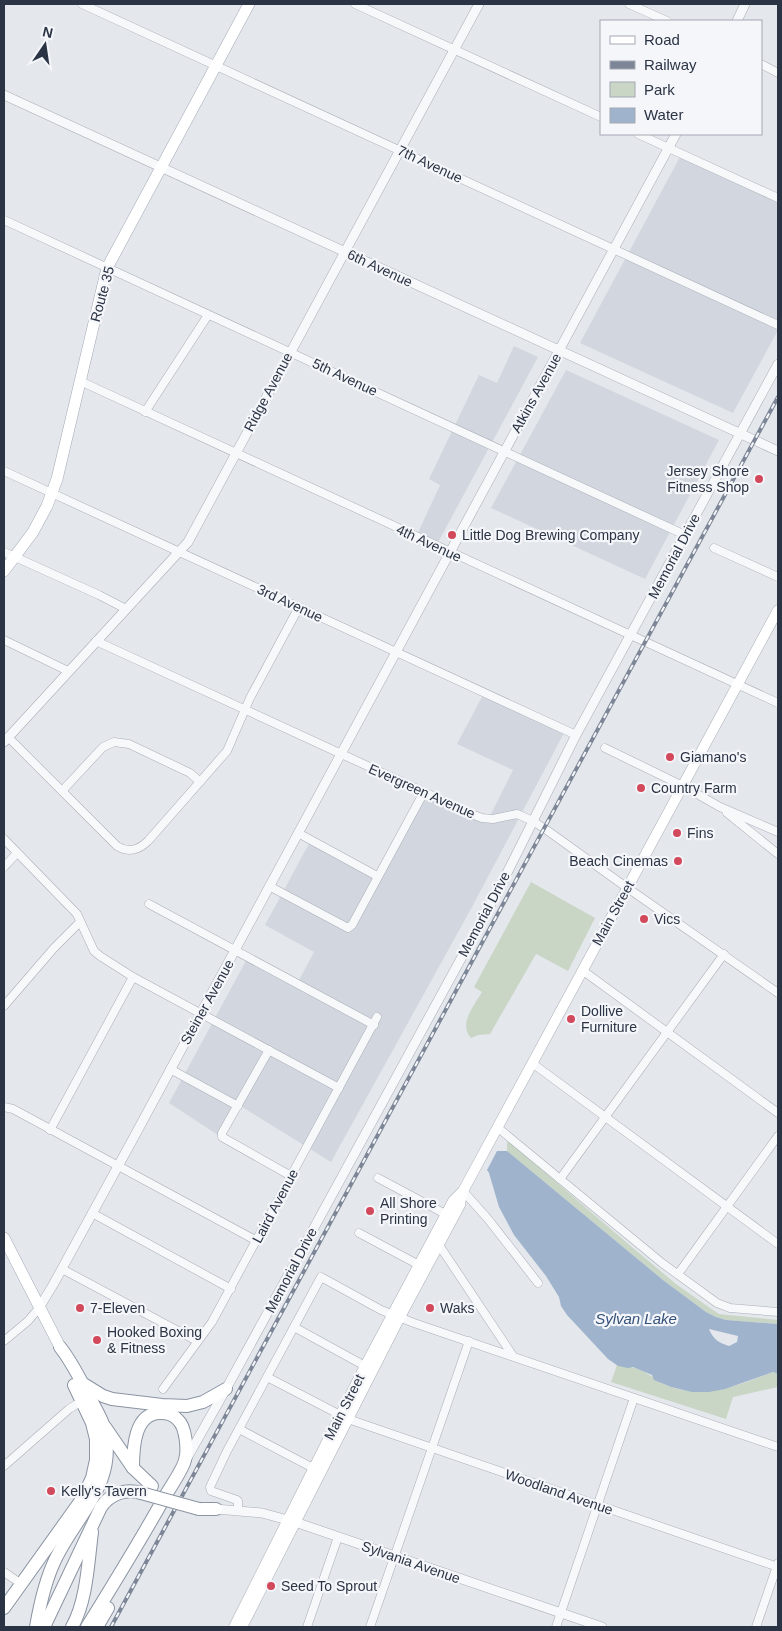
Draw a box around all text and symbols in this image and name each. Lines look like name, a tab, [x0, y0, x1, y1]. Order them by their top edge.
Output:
north arrow	[20, 20, 70, 70]
legend	[600, 20, 762, 135]
text: N	[41, 23, 55, 41]
text: Road	[644, 31, 680, 48]
text: Railway	[644, 56, 697, 73]
text: Park	[644, 81, 675, 98]
text: Water	[644, 106, 683, 123]
street label: 7th Avenue	[395, 142, 465, 186]
street label: 6th Avenue	[345, 246, 415, 290]
street label: Route 35	[87, 264, 117, 324]
street label: Ridge Avenue	[241, 350, 296, 434]
street label: Atkins Avenue	[508, 350, 565, 436]
street label: 5th Avenue	[310, 355, 380, 399]
place label: Jersey Shore Fitness Shop	[667, 463, 749, 495]
marker: Jersey Shore Fitness Shop	[753, 473, 765, 485]
street label: Memorial Drive	[645, 511, 703, 601]
street label: 4th Avenue	[394, 521, 464, 565]
place label: Little Dog Brewing Company	[462, 527, 639, 543]
marker: Little Dog Brewing Company	[446, 529, 458, 541]
street label: 3rd Avenue	[255, 581, 326, 625]
place label: Giamano's	[680, 749, 746, 765]
marker: Giamano's	[664, 751, 676, 763]
street label: Evergreen Avenue	[366, 760, 478, 822]
place label: Country Farm	[651, 780, 737, 796]
marker: Country Farm	[635, 782, 647, 794]
place label: Fins	[687, 825, 713, 841]
marker: Fins	[671, 827, 683, 839]
place label: Beach Cinemas	[569, 853, 668, 869]
marker: Beach Cinemas	[672, 855, 684, 867]
street label: Memorial Drive	[455, 869, 513, 959]
street label: Main Street	[589, 878, 637, 948]
place label: Vics	[654, 911, 680, 927]
marker: Vics	[638, 913, 650, 925]
street label: Steiner Avenue	[177, 957, 237, 1047]
place label: Dollive Furniture	[581, 1003, 637, 1035]
marker: Dollive Furniture	[565, 1013, 577, 1025]
street label: Laird Avenue	[249, 1166, 301, 1246]
place label: All Shore Printing	[380, 1195, 437, 1227]
marker: All Shore Printing	[364, 1205, 376, 1217]
street label: Memorial Drive	[262, 1225, 320, 1315]
place label: 7-Eleven	[90, 1300, 145, 1316]
place label: Waks	[440, 1300, 474, 1316]
marker: 7-Eleven	[74, 1302, 86, 1314]
marker: Waks	[424, 1302, 436, 1314]
water label: Sylvan Lake	[595, 1310, 677, 1327]
place label: Hooked Boxing & Fitness	[107, 1324, 202, 1356]
marker: Hooked Boxing & Fitness	[91, 1334, 103, 1346]
street label: Main Street	[321, 1371, 367, 1443]
street label: Woodland Avenue	[503, 1466, 615, 1518]
place label: Kelly's Tavern	[61, 1483, 147, 1499]
marker: Kelly's Tavern	[45, 1485, 57, 1497]
street label: Sylvania Avenue	[360, 1538, 463, 1586]
place label: Seed To Sprout	[281, 1578, 377, 1594]
marker: Seed To Sprout	[265, 1580, 277, 1592]

